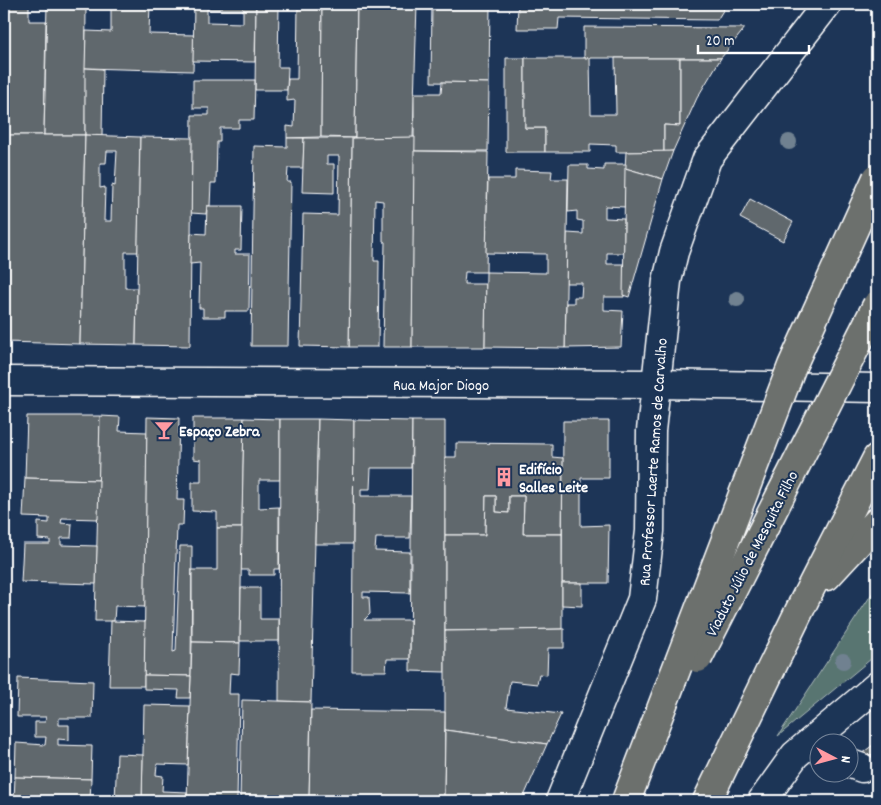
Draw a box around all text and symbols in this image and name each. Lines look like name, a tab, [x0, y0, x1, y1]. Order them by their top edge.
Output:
scale bar	[698, 22, 810, 54]
text: 20 m	[706, 31, 734, 53]
street label: Rua Professor Laerte Ramos de Carvalho	[634, 337, 675, 587]
street label: Rua Major Diogo	[393, 375, 489, 398]
bar icon: Espaço Zebra	[153, 419, 175, 441]
place label: Espaço Zebra	[179, 421, 261, 444]
place label: Edifício Salles Leite	[519, 459, 588, 500]
building icon: Edifício Salles Leite	[493, 466, 515, 488]
street label: Viaduto Júlio de Mesquita Filho	[701, 467, 805, 641]
north arrow	[808, 732, 858, 782]
text: N	[835, 755, 855, 764]

